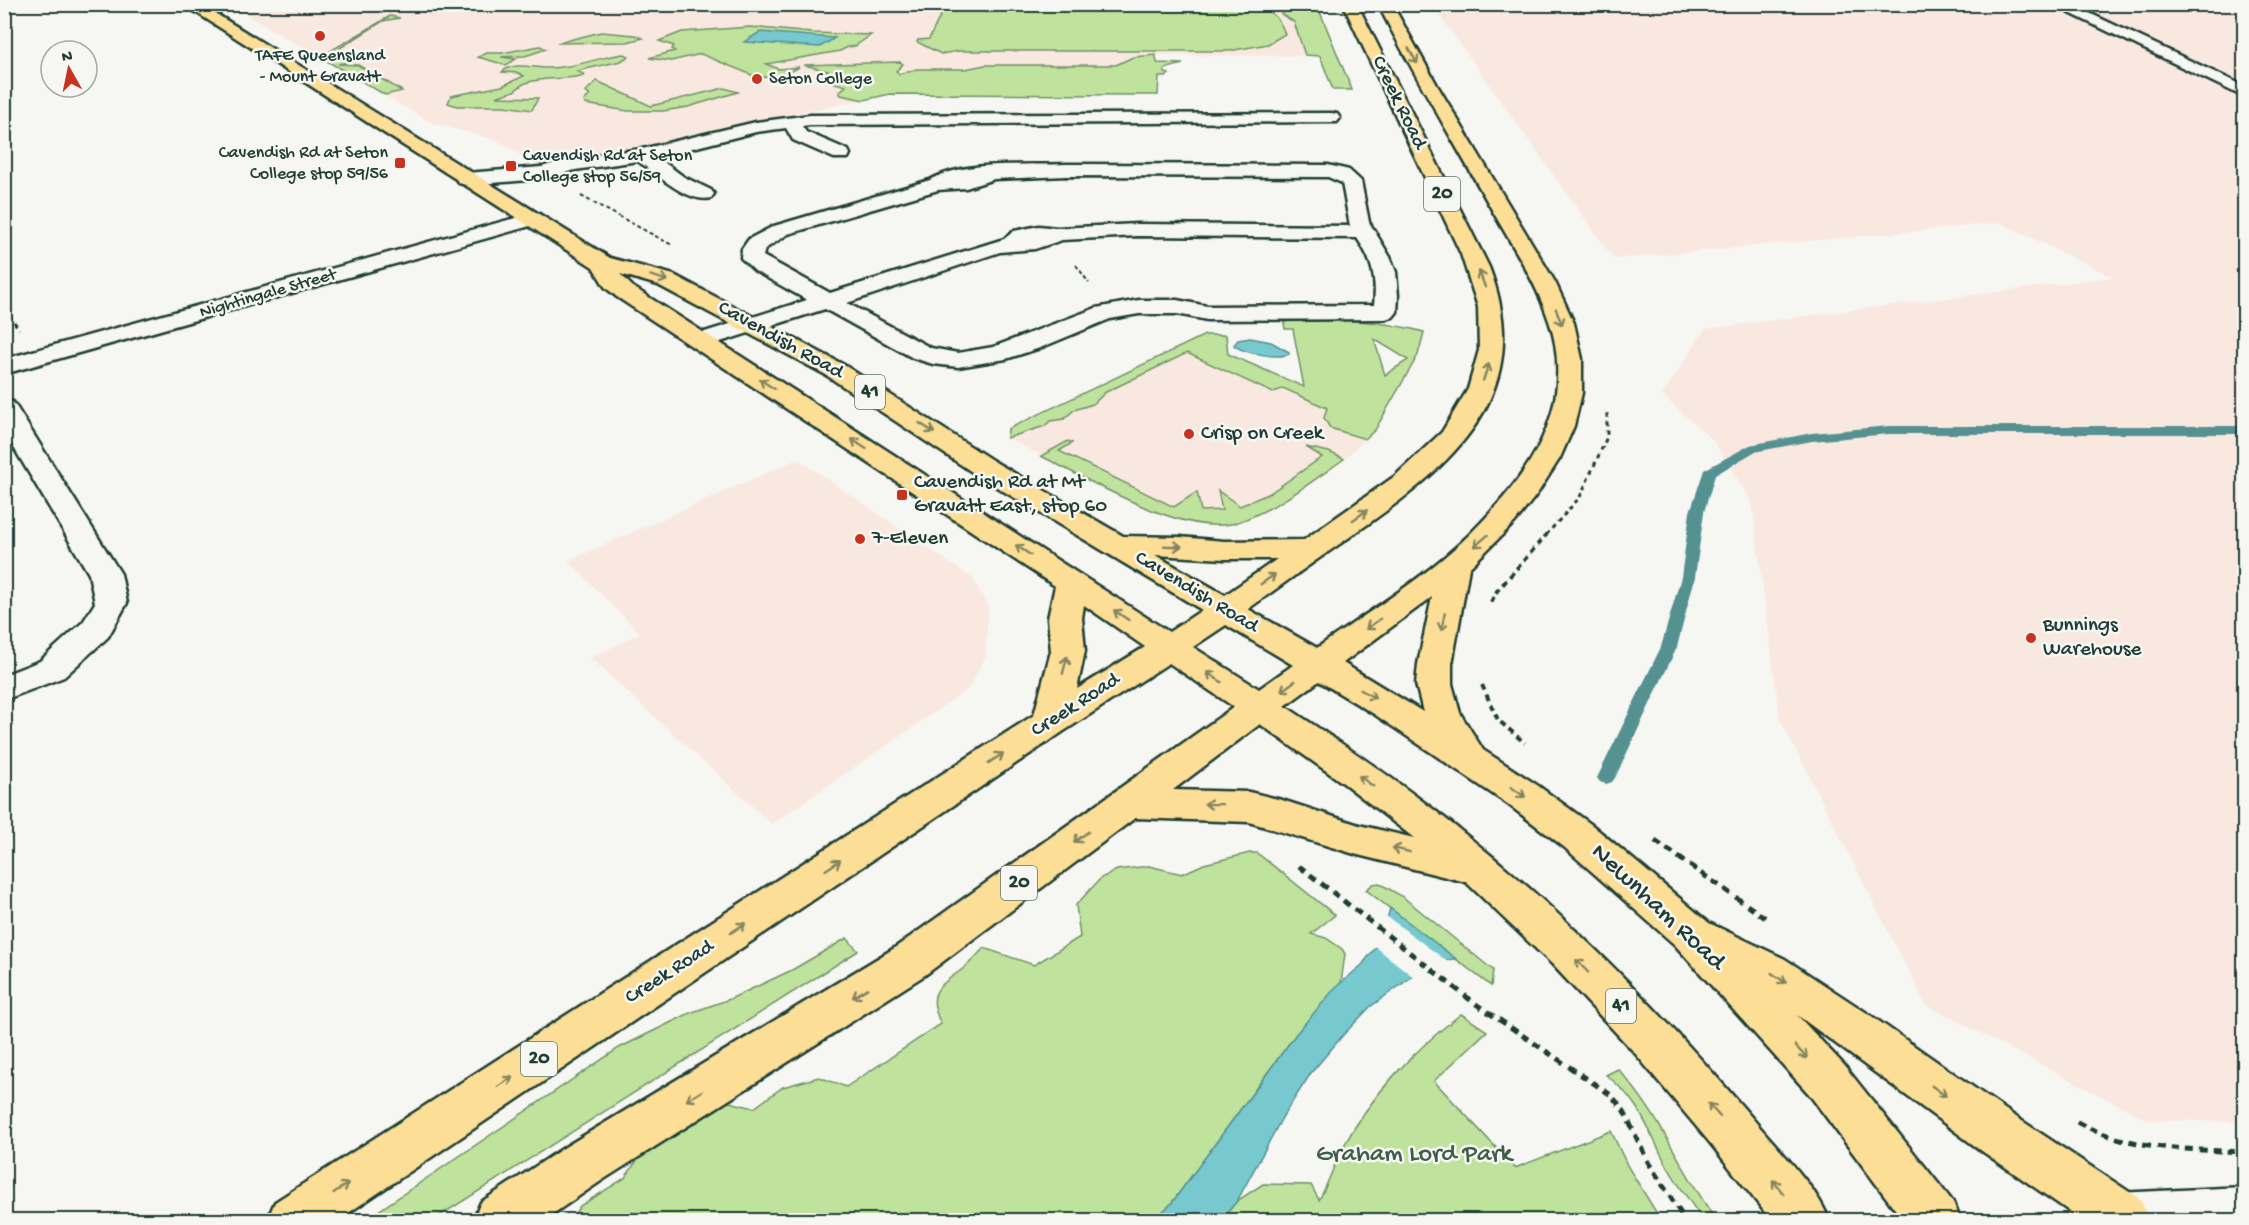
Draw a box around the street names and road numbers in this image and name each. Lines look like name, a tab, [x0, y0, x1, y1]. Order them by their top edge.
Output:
street label: Creek Road	[1365, 52, 1432, 155]
road number: 20	[1424, 177, 1460, 211]
street label: Nightingale Street	[197, 264, 340, 324]
street label: Cavendish Road	[713, 296, 849, 387]
road number: 41	[855, 375, 885, 409]
street label: Cavendish Road	[1130, 546, 1264, 641]
street label: Creek Road	[1027, 667, 1126, 744]
street label: Newnham Road	[1583, 838, 1732, 979]
road number: 20	[1001, 866, 1037, 900]
street label: Creek Road	[621, 934, 720, 1011]
road number: 41	[1606, 989, 1636, 1023]
road number: 20	[521, 1042, 557, 1076]

